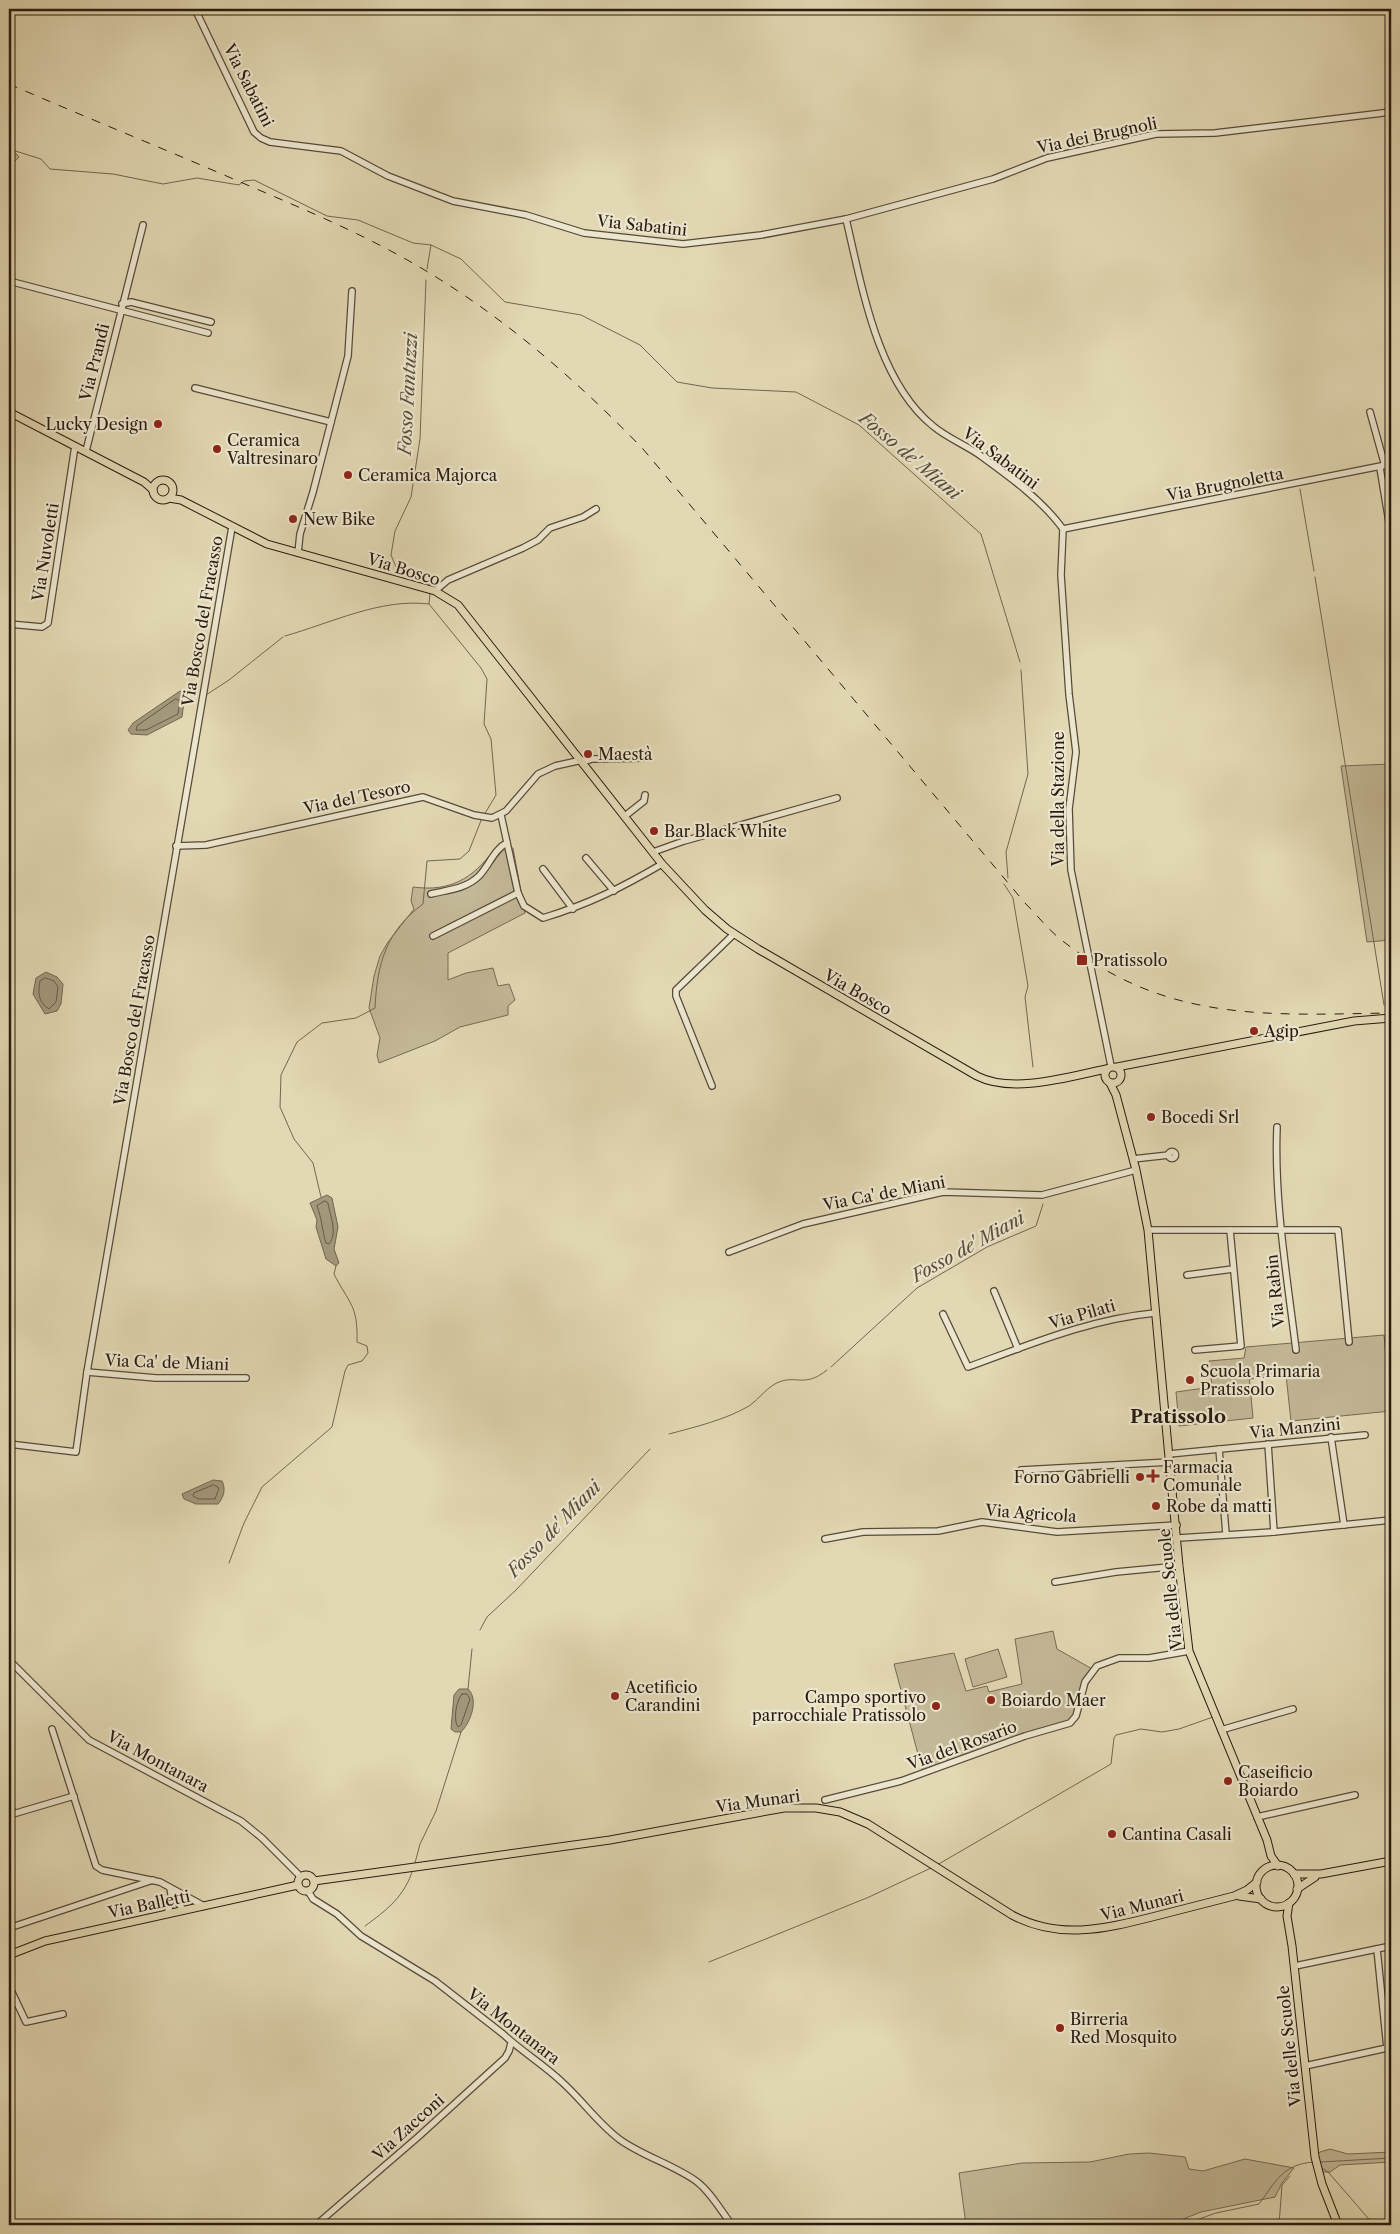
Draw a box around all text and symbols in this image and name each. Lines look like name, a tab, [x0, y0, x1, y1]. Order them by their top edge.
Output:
street label: Via Sabatini	[219, 39, 278, 130]
street label: Via dei Brugnoli	[1034, 112, 1159, 158]
street label: Via Sabatini	[595, 210, 688, 240]
street label: Via Prandi	[74, 321, 113, 404]
water label: Fosso Fantuzzi	[394, 331, 422, 458]
water label: Fosso de' Miani	[853, 406, 966, 506]
place label: Lucky Design	[45, 414, 148, 434]
marker: Lucky Design	[152, 418, 164, 430]
street label: Via Sabatini	[958, 422, 1043, 493]
place label: Ceramica Valtresinaro	[226, 430, 318, 468]
marker: Ceramica Valtresinaro	[211, 443, 223, 455]
street label: Via Brugnoletta	[1164, 463, 1286, 505]
place label: Ceramica Majorca	[358, 465, 498, 485]
marker: Ceramica Majorca	[342, 469, 354, 481]
street label: Via Nuvoletti	[27, 501, 63, 604]
place label: New Bike	[303, 509, 375, 529]
marker: New Bike	[287, 513, 299, 525]
street label: Via Bosco del Fracasso	[177, 534, 227, 709]
street label: Via Bosco	[364, 548, 443, 590]
street label: Via della Stazione	[1048, 731, 1068, 868]
place label: Maestà	[598, 744, 653, 764]
marker: Maestà	[582, 748, 594, 760]
street label: Via del Tesoro	[301, 776, 412, 818]
place label: Bar Black White	[664, 821, 787, 841]
marker: Bar Black White	[648, 825, 660, 837]
street label: Via Bosco del Fracasso	[109, 933, 159, 1108]
place label: Pratissolo	[1093, 950, 1168, 970]
marker: Pratissolo	[1075, 953, 1089, 967]
street label: Via Bosco	[820, 964, 896, 1020]
place label: Agip	[1263, 1021, 1299, 1041]
marker: Agip	[1248, 1025, 1260, 1037]
place label: Bocedi Srl	[1161, 1107, 1240, 1127]
marker: Bocedi Srl	[1145, 1111, 1157, 1123]
street label: Via Ca' de Miani	[820, 1171, 947, 1215]
water label: Fosso de' Miani	[906, 1206, 1029, 1288]
street label: Via Rabin	[1261, 1253, 1289, 1330]
street label: Via Pilati	[1046, 1295, 1118, 1333]
street label: Via Ca' de Miani	[104, 1350, 230, 1374]
place label: Scuola Primaria Pratissolo	[1200, 1361, 1321, 1399]
marker: Scuola Primaria Pratissolo	[1184, 1374, 1196, 1386]
district label: Pratissolo	[1130, 1405, 1226, 1428]
street label: Via Manzini	[1247, 1413, 1342, 1443]
place label: Farmacia Comunale	[1163, 1457, 1242, 1495]
place label: Forno Gabrielli	[1014, 1467, 1130, 1487]
marker: Farmacia Comunale	[1147, 1470, 1159, 1482]
marker: Forno Gabrielli	[1134, 1471, 1146, 1483]
water label: Fosso de' Miani	[501, 1475, 606, 1583]
place label: Robe da matti	[1166, 1496, 1272, 1516]
street label: Via Agricola	[984, 1500, 1078, 1526]
marker: Robe da matti	[1150, 1500, 1162, 1512]
street label: Via delle Scuole	[1154, 1527, 1186, 1652]
place label: Acetificio Carandini	[624, 1677, 701, 1715]
place label: Campo sportivo parrocchiale Pratissolo	[752, 1687, 926, 1725]
marker: Acetificio Carandini	[609, 1690, 621, 1702]
place label: Boiardo Maer	[1001, 1690, 1106, 1710]
marker: Boiardo Maer	[985, 1694, 997, 1706]
marker: Campo sportivo parrocchiale Pratissolo	[930, 1700, 942, 1712]
street label: Via del Rosario	[904, 1716, 1020, 1774]
street label: Via Montanara	[103, 1725, 213, 1796]
place label: Caseificio Boiardo	[1238, 1762, 1313, 1800]
marker: Caseificio Boiardo	[1222, 1775, 1234, 1787]
street label: Via Munari	[714, 1785, 801, 1817]
place label: Cantina Casali	[1122, 1824, 1232, 1844]
marker: Cantina Casali	[1106, 1828, 1118, 1840]
street label: Via Munari	[1097, 1885, 1186, 1925]
street label: Via Balletti	[105, 1886, 192, 1923]
street label: Via Montanara	[463, 1983, 565, 2069]
street label: Via delle Scuole	[1273, 1984, 1305, 2109]
place label: Birreria Red Mosquito	[1070, 2009, 1177, 2047]
marker: Birreria Red Mosquito	[1054, 2022, 1066, 2034]
street label: Via Zacconi	[367, 2089, 448, 2165]

